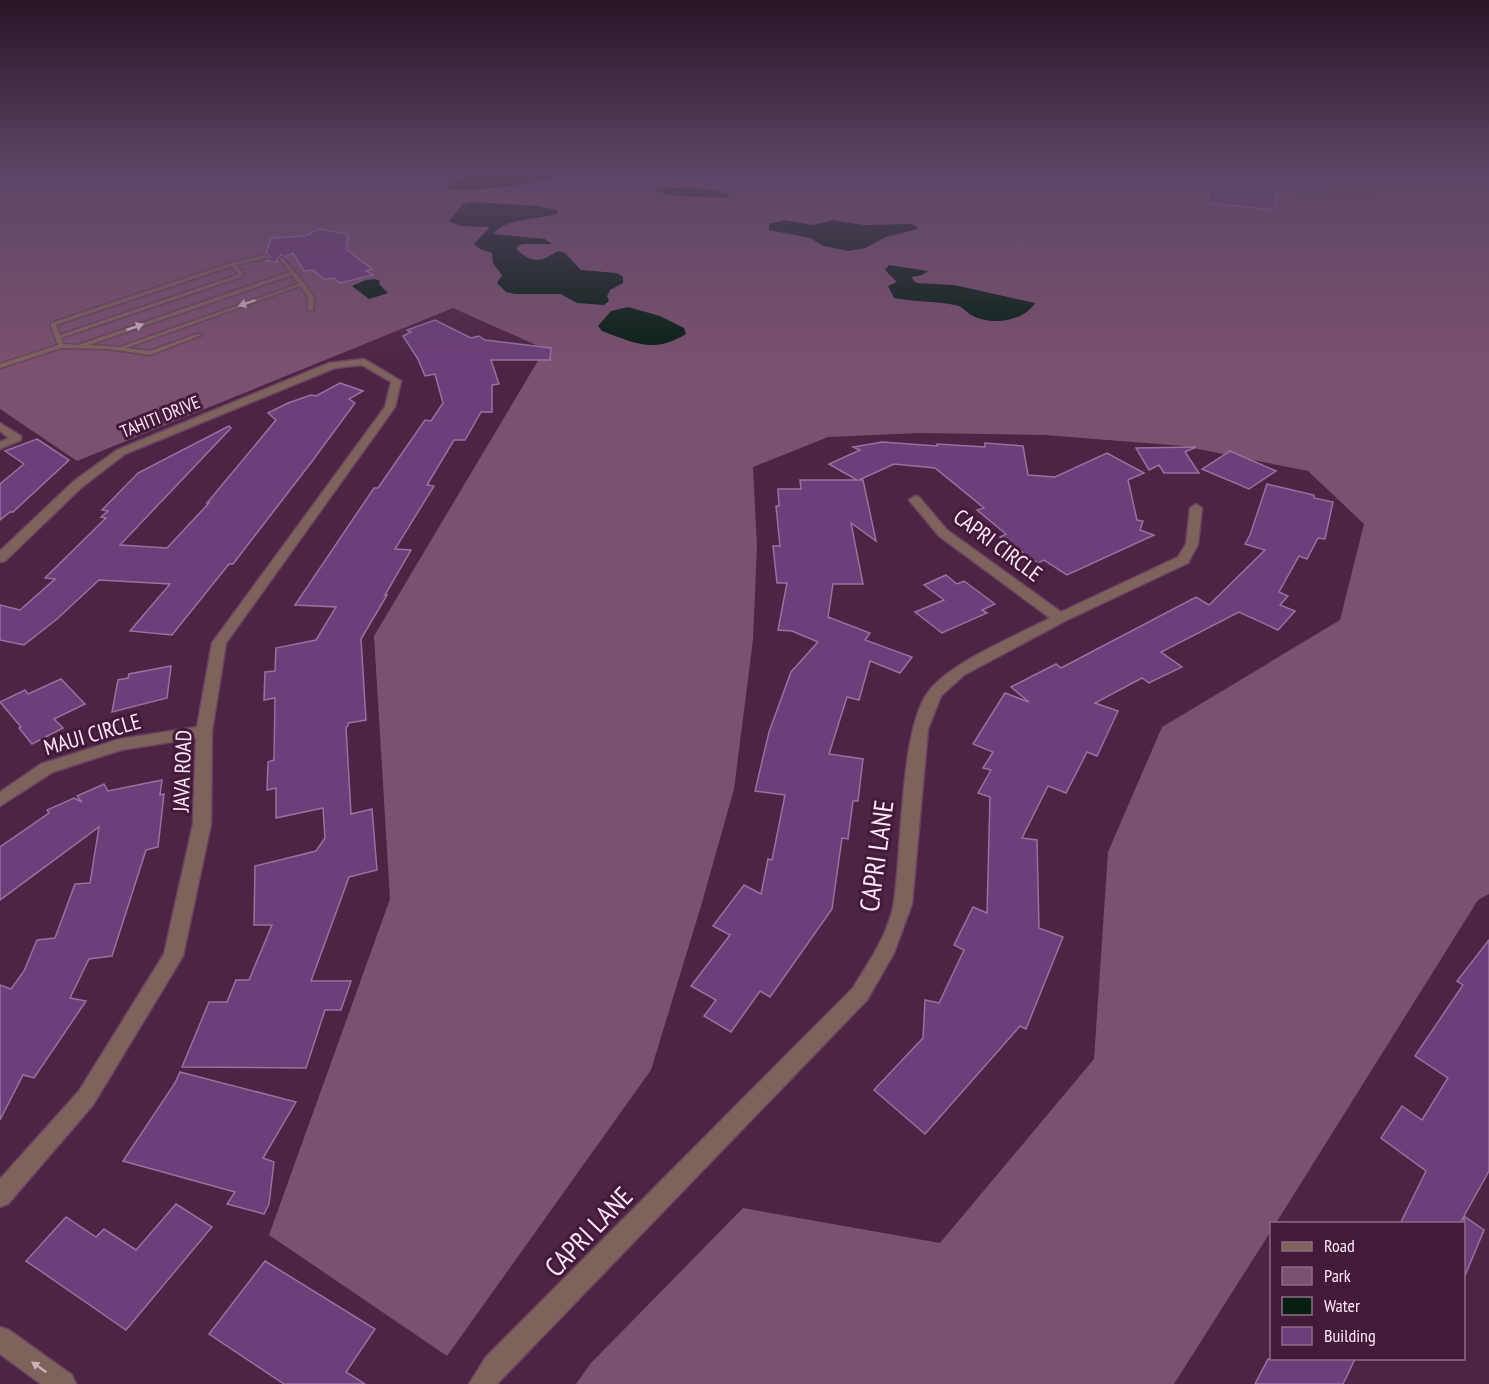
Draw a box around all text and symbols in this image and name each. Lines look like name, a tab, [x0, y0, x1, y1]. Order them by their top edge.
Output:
one-way arrow	[238, 299, 256, 309]
one-way arrow	[126, 322, 144, 332]
street label: TAHITI DRIVE	[117, 390, 203, 443]
street label: CAPRI CIRCLE	[948, 503, 1048, 587]
street label: MAUI CIRCLE	[40, 707, 144, 761]
street label: JAVA ROAD	[167, 730, 197, 813]
street label: CAPRI LANE	[851, 798, 901, 914]
street label: CAPRI LANE	[537, 1179, 639, 1283]
legend	[1270, 1222, 1465, 1360]
text: Road	[1324, 1234, 1355, 1257]
text: Park	[1324, 1264, 1351, 1287]
text: Water	[1324, 1294, 1360, 1317]
text: Building	[1324, 1324, 1376, 1347]
one-way arrow	[32, 1361, 48, 1373]

